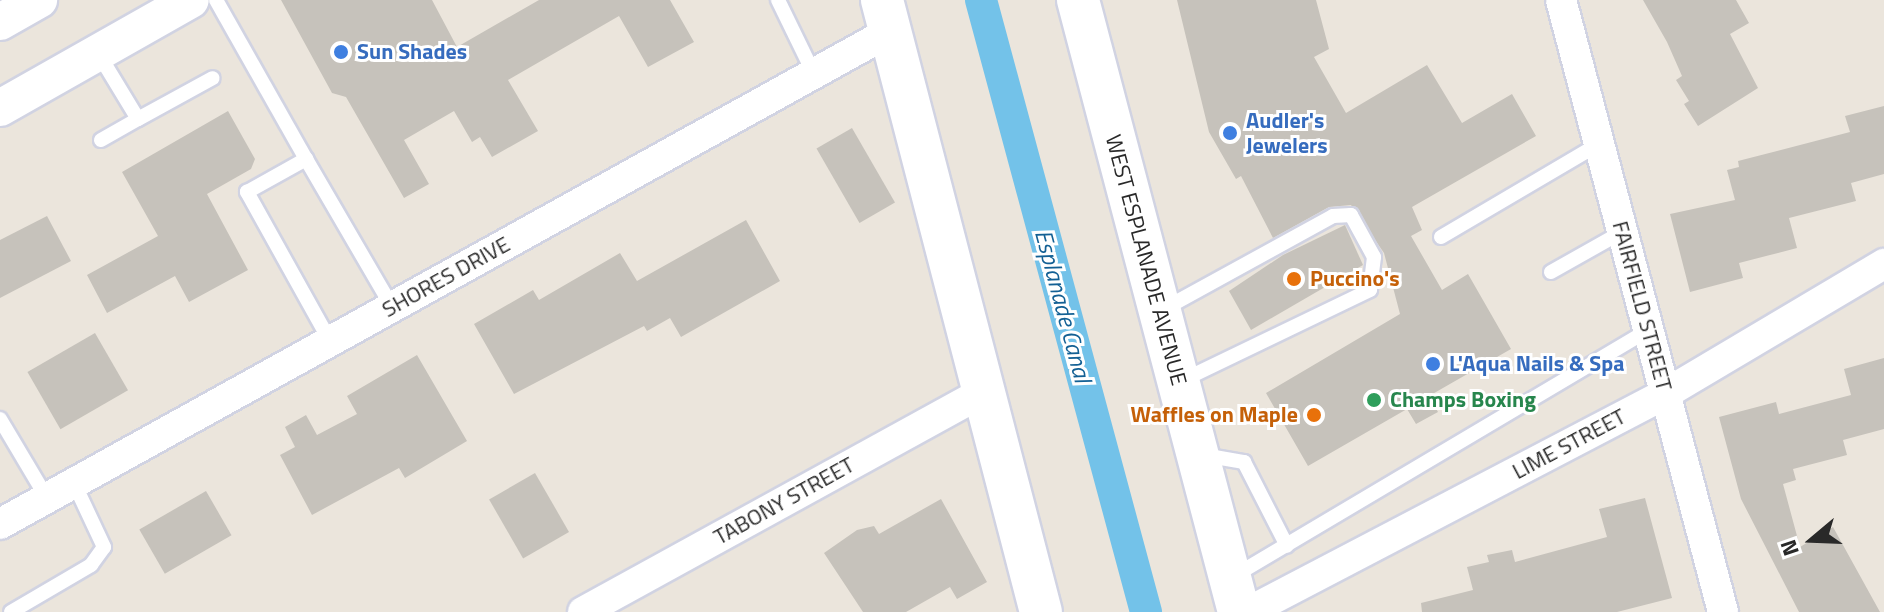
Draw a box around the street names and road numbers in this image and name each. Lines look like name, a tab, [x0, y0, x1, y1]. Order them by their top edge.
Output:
street label: WEST ESPLANADE AVENUE	[1100, 132, 1192, 388]
street label: FAIRFIELD STREET	[1607, 218, 1677, 394]
street label: SHORES DRIVE	[378, 231, 514, 323]
street label: LIME STREET	[1508, 403, 1630, 485]
street label: TABONY STREET	[709, 452, 859, 550]

